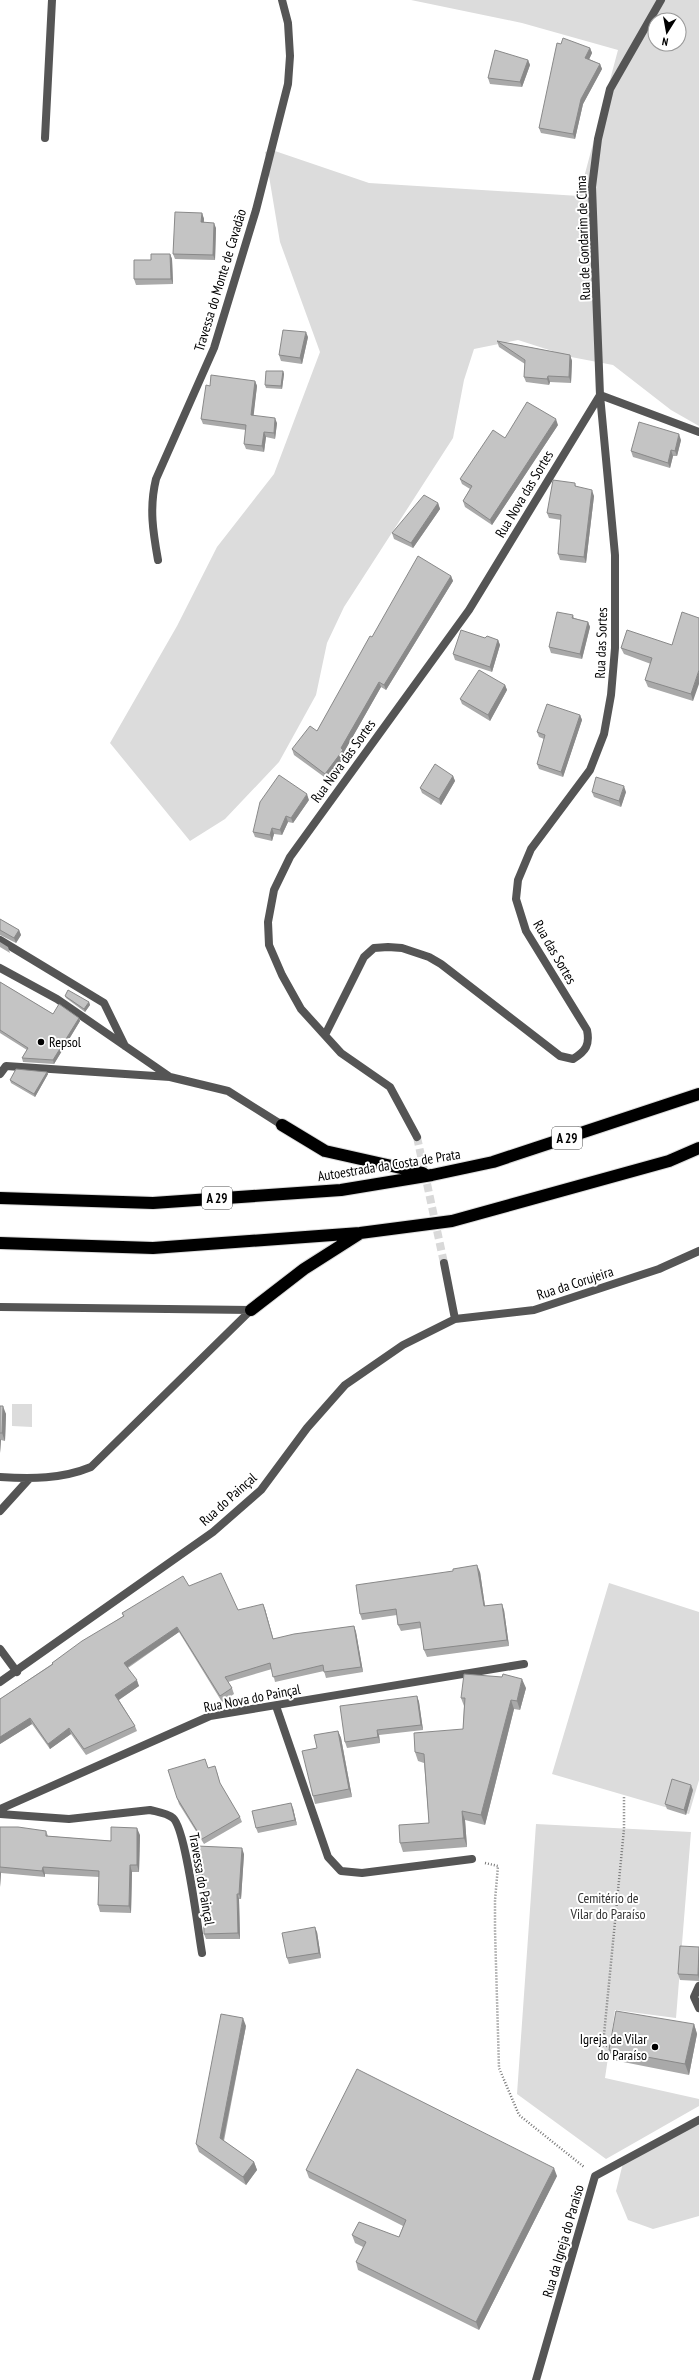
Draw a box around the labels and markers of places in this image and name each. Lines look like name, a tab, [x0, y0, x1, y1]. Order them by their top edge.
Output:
place label: Repsol	[49, 1033, 82, 1051]
marker: Repsol	[36, 1037, 46, 1047]
place label: Igreja de Vilar do Paraíso	[580, 2030, 647, 2064]
marker: Igreja de Vilar do Paraíso	[650, 2042, 660, 2052]

